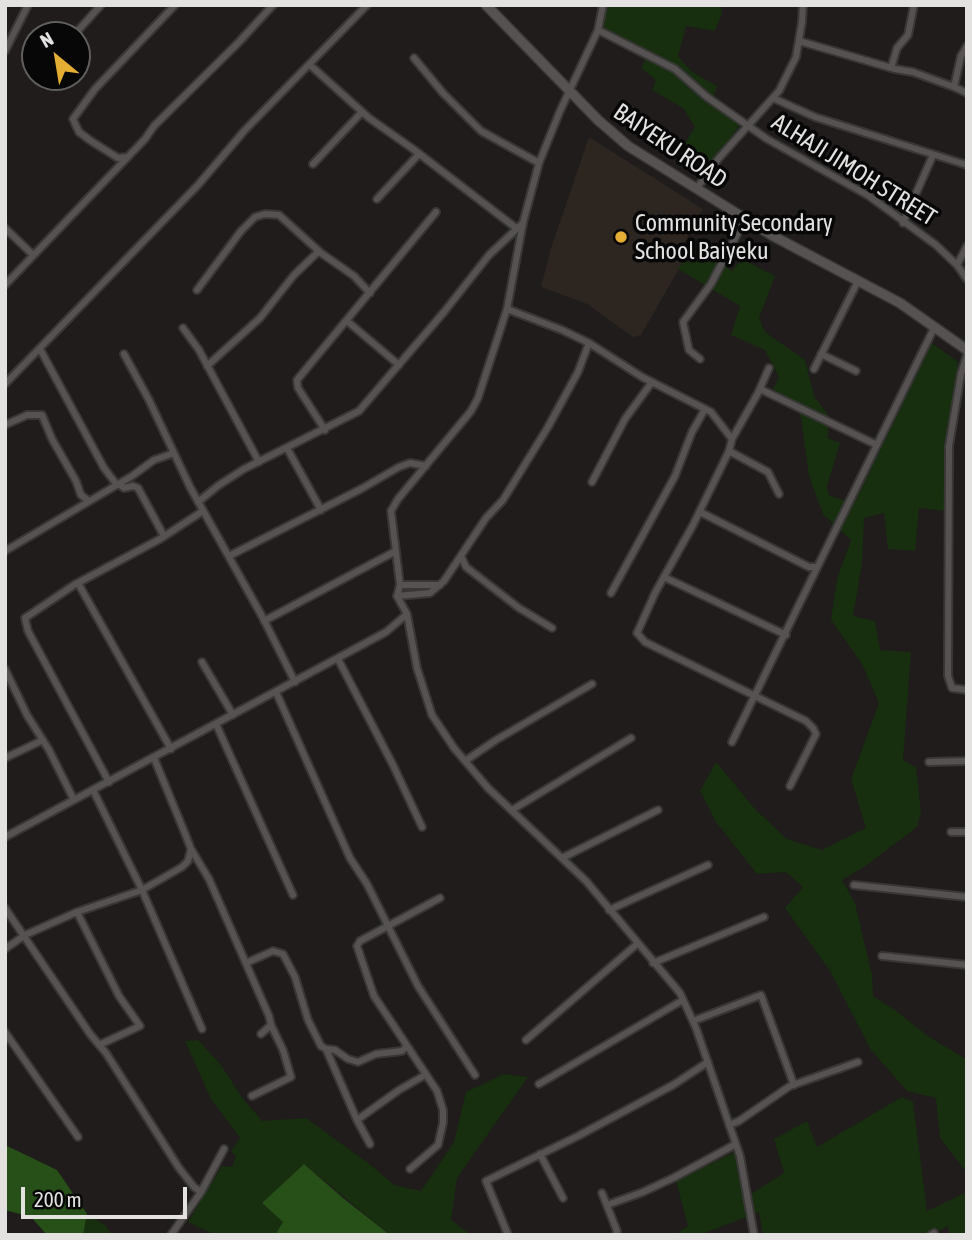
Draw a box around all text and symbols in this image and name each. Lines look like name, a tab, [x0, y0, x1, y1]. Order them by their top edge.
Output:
north arrow	[21, 21, 91, 91]
text: N	[36, 27, 57, 52]
street label: BAIYEKU ROAD	[608, 98, 732, 194]
street label: ALHAJI JIMOH STREET	[766, 108, 942, 232]
place label: Community Secondary School Baiyeku	[635, 209, 833, 265]
marker: Community Secondary School Baiyeku	[613, 229, 629, 245]
scale bar	[24, 1174, 191, 1218]
text: 200 m	[34, 1187, 82, 1211]

